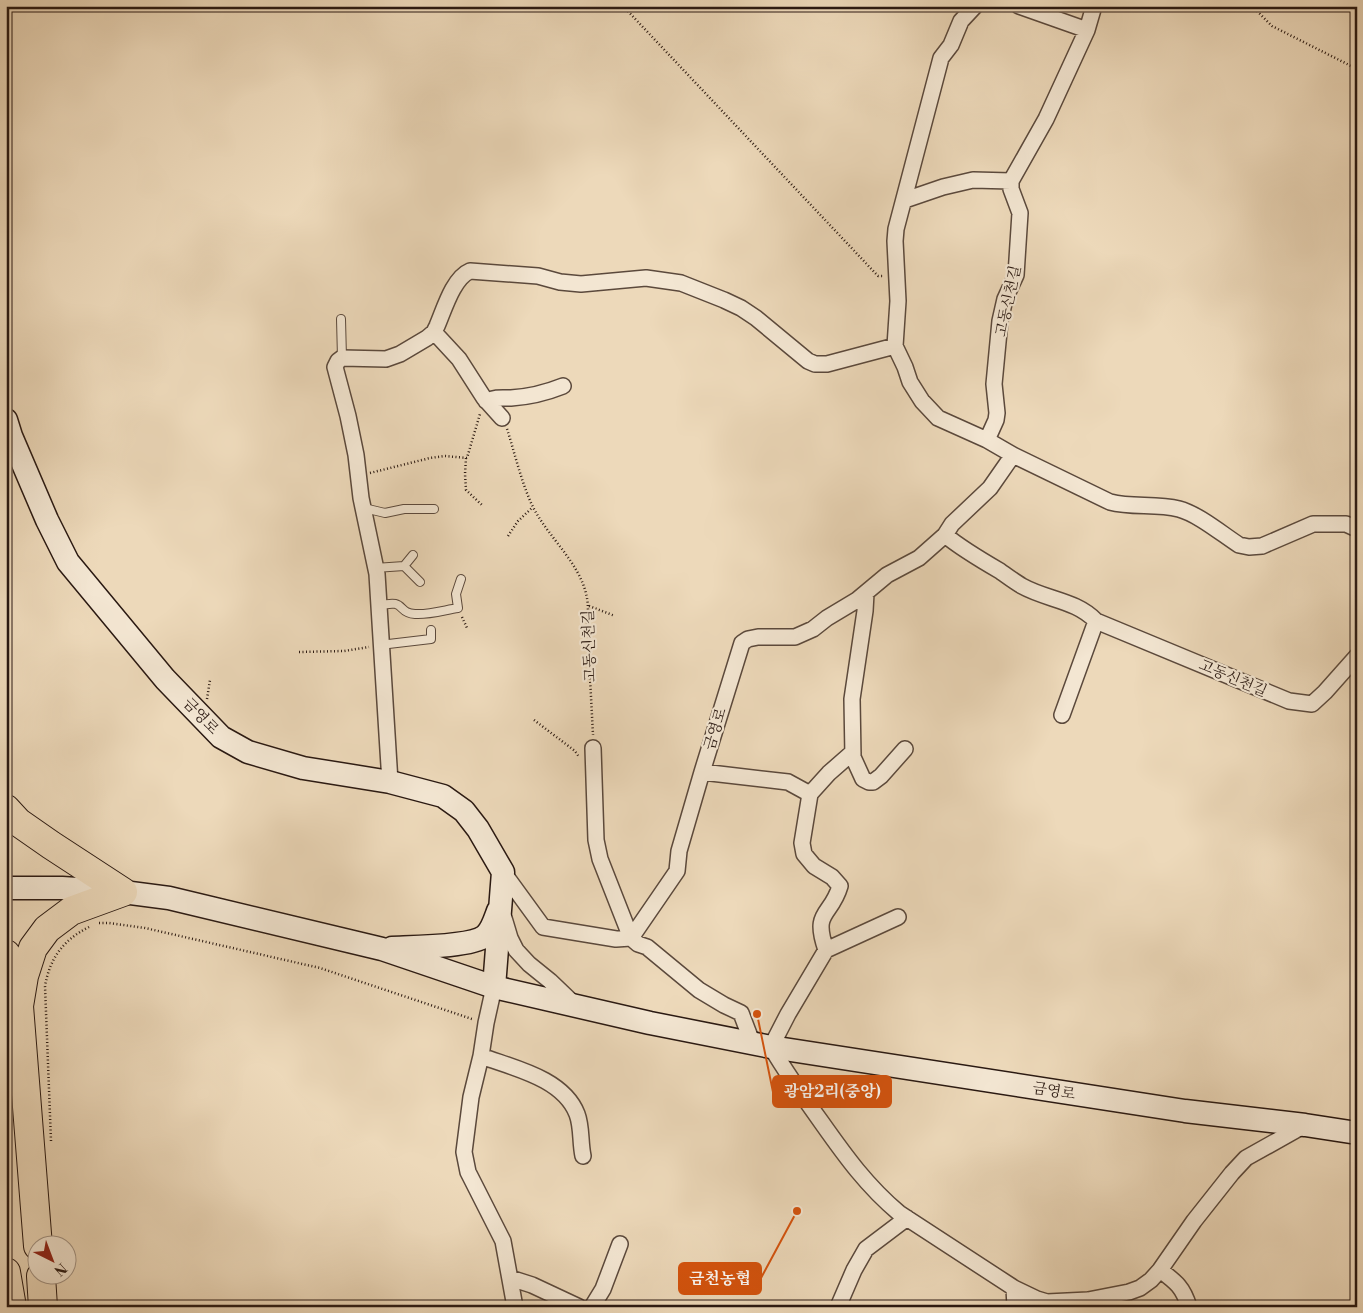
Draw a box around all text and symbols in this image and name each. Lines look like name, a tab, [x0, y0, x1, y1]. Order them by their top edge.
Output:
street label: 고동신천길	[992, 264, 1025, 339]
street label: 고동신천길	[579, 609, 600, 683]
street label: 고동신천길	[1196, 656, 1270, 701]
street label: 금영로	[179, 694, 223, 739]
street label: 금영로	[700, 705, 731, 753]
callout: 광암2리(중앙)	[773, 1076, 891, 1107]
street label: 금영로	[1031, 1079, 1077, 1104]
text: 광암2리(중앙)	[783, 1082, 881, 1102]
north arrow	[28, 1236, 78, 1286]
text: N	[50, 1259, 70, 1279]
callout: 금천농협	[679, 1263, 761, 1294]
text: 금천농협	[689, 1269, 751, 1289]

